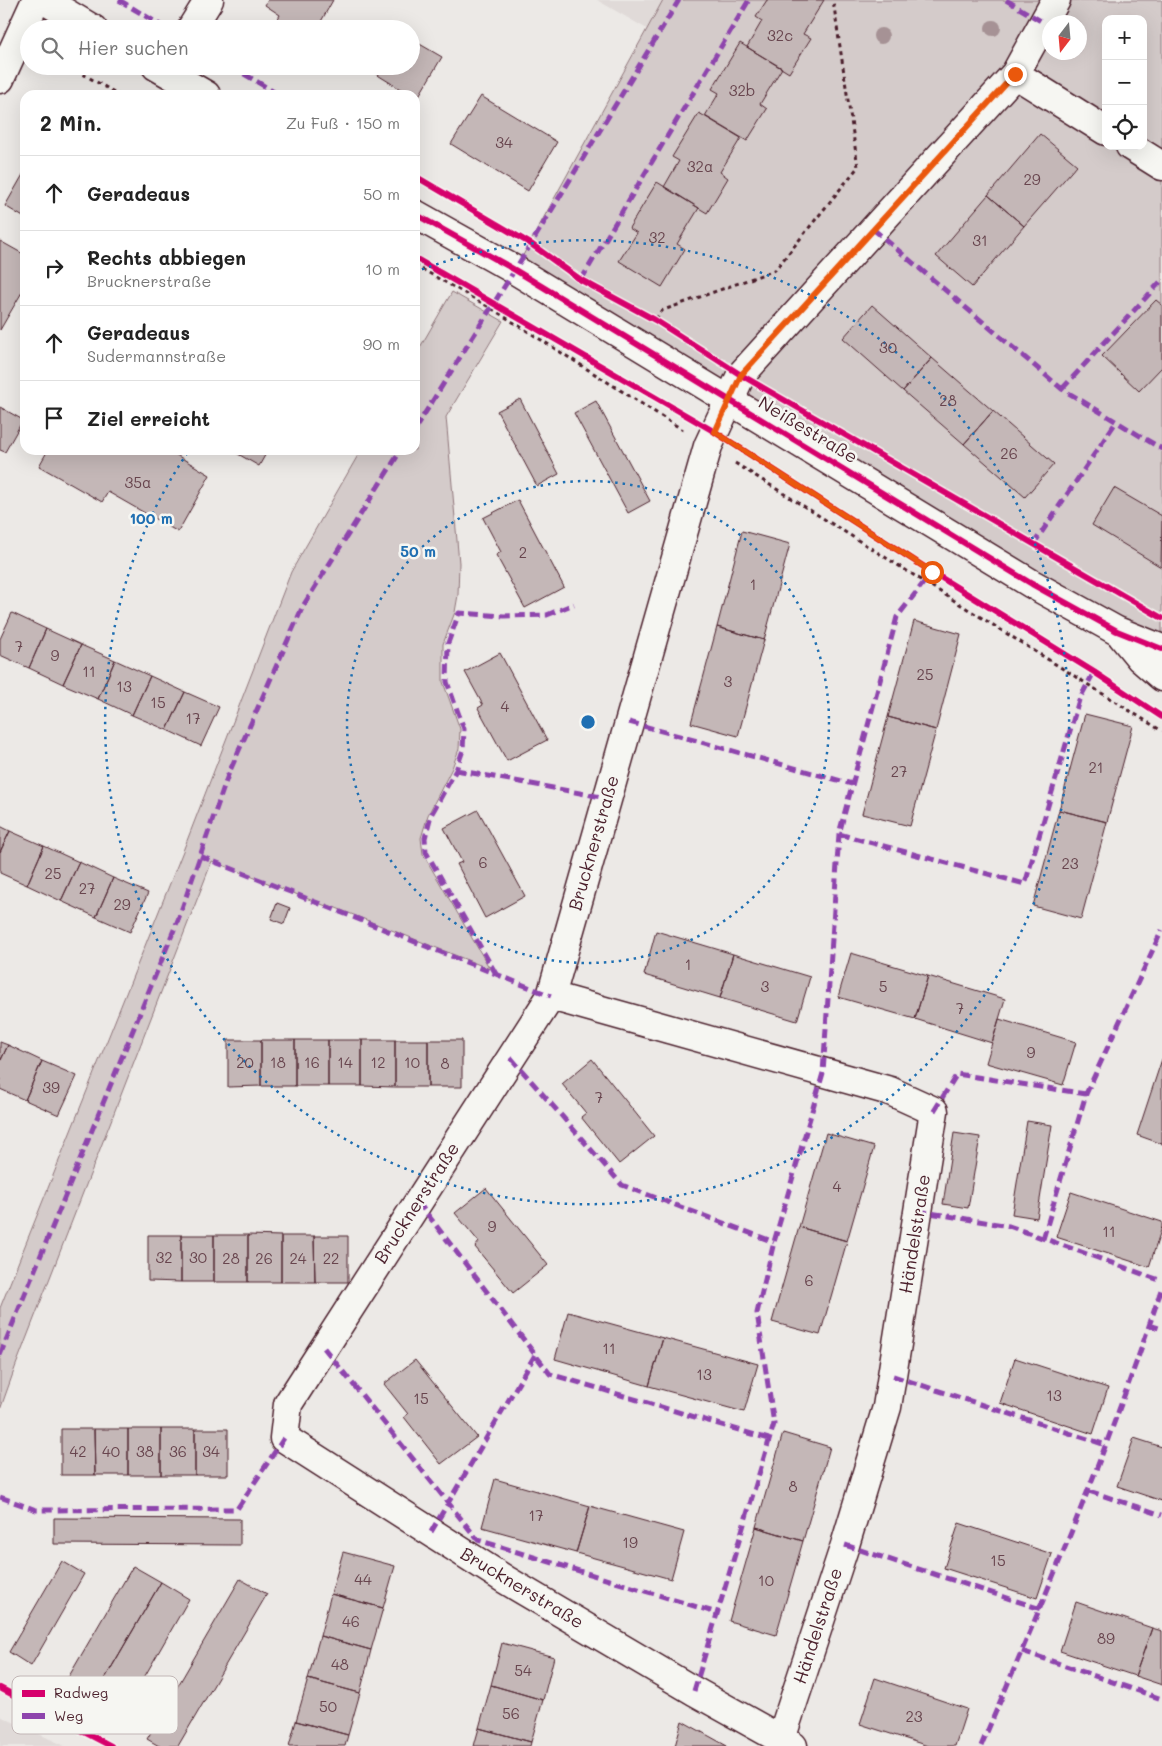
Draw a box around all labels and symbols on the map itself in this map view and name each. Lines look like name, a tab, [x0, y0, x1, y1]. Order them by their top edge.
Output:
north arrow	[1042, 15, 1087, 60]
house number: 32c	[767, 25, 793, 45]
route end	[1004, 63, 1027, 86]
house number: 32b	[729, 80, 755, 100]
house number: 34	[495, 132, 513, 152]
house number: 32a	[687, 156, 713, 176]
house number: 29	[1023, 169, 1041, 189]
house number: 32	[648, 227, 666, 247]
house number: 31	[972, 230, 988, 250]
house number: 30	[879, 337, 897, 357]
street label: Neißestraße	[754, 390, 863, 468]
house number: 28	[939, 390, 957, 410]
house number: 26	[1000, 443, 1018, 463]
house number: 35a	[125, 472, 151, 492]
text: 100 m	[129, 508, 173, 528]
text: 50 m	[400, 541, 436, 561]
house number: 2	[519, 542, 527, 562]
route start	[921, 561, 944, 584]
house number: 1	[750, 574, 756, 594]
house number: 7	[15, 636, 23, 656]
house number: 9	[51, 645, 60, 665]
house number: 11	[82, 661, 96, 681]
house number: 25	[916, 664, 934, 684]
house number: 3	[724, 671, 733, 691]
house number: 13	[116, 676, 132, 696]
house number: 15	[150, 692, 166, 712]
house number: 4	[501, 696, 510, 716]
house number: 17	[185, 708, 201, 728]
centre of rings	[579, 713, 597, 731]
house number: 21	[1088, 757, 1104, 777]
house number: 27	[891, 761, 907, 781]
street label: Brucknerstraße	[562, 772, 624, 913]
house number: 6	[478, 852, 488, 872]
house number: 23	[1061, 853, 1079, 873]
house number: 25	[44, 863, 62, 883]
house number: 27	[79, 878, 95, 898]
house number: 29	[113, 894, 131, 914]
house number: 1	[685, 954, 691, 974]
house number: 3	[761, 976, 770, 996]
house number: 5	[879, 976, 887, 996]
house number: 7	[956, 998, 964, 1018]
house number: 9	[1027, 1042, 1036, 1062]
house number: 20	[236, 1052, 254, 1072]
house number: 18	[270, 1052, 286, 1072]
house number: 16	[304, 1052, 320, 1072]
house number: 14	[337, 1052, 353, 1072]
house number: 12	[370, 1052, 386, 1072]
house number: 10	[404, 1052, 420, 1072]
house number: 8	[440, 1053, 450, 1073]
house number: 39	[42, 1077, 60, 1097]
house number: 7	[595, 1087, 603, 1107]
street label: Brucknerstraße	[368, 1137, 464, 1268]
street label: Händelstraße	[893, 1172, 935, 1295]
house number: 4	[833, 1176, 842, 1196]
house number: 9	[488, 1216, 497, 1236]
house number: 11	[1102, 1221, 1116, 1241]
house number: 32	[155, 1247, 173, 1267]
house number: 30	[189, 1247, 207, 1267]
house number: 28	[222, 1248, 240, 1268]
house number: 26	[255, 1248, 273, 1268]
house number: 24	[289, 1248, 307, 1268]
house number: 22	[323, 1248, 339, 1268]
house number: 6	[804, 1270, 814, 1290]
house number: 11	[602, 1338, 616, 1358]
house number: 13	[696, 1364, 712, 1384]
house number: 13	[1046, 1385, 1062, 1405]
house number: 15	[413, 1388, 429, 1408]
house number: 42	[69, 1441, 87, 1461]
house number: 40	[102, 1441, 120, 1461]
house number: 38	[136, 1441, 154, 1461]
house number: 36	[169, 1441, 187, 1461]
house number: 34	[202, 1441, 220, 1461]
house number: 8	[788, 1476, 798, 1496]
house number: 17	[528, 1505, 544, 1525]
house number: 19	[622, 1532, 638, 1552]
street label: Brucknerstraße	[456, 1541, 589, 1633]
house number: 15	[990, 1550, 1006, 1570]
street label: Händelstraße	[787, 1565, 847, 1687]
house number: 44	[354, 1569, 372, 1589]
house number: 10	[758, 1570, 774, 1590]
house number: 46	[342, 1611, 360, 1631]
house number: 89	[1097, 1628, 1115, 1648]
house number: 48	[331, 1654, 349, 1674]
house number: 54	[514, 1660, 532, 1680]
legend	[12, 1676, 178, 1734]
text: Radweg	[54, 1683, 108, 1702]
house number: 50	[319, 1696, 337, 1716]
house number: 56	[502, 1703, 520, 1723]
text: Weg	[54, 1706, 83, 1725]
house number: 23	[905, 1706, 923, 1726]

